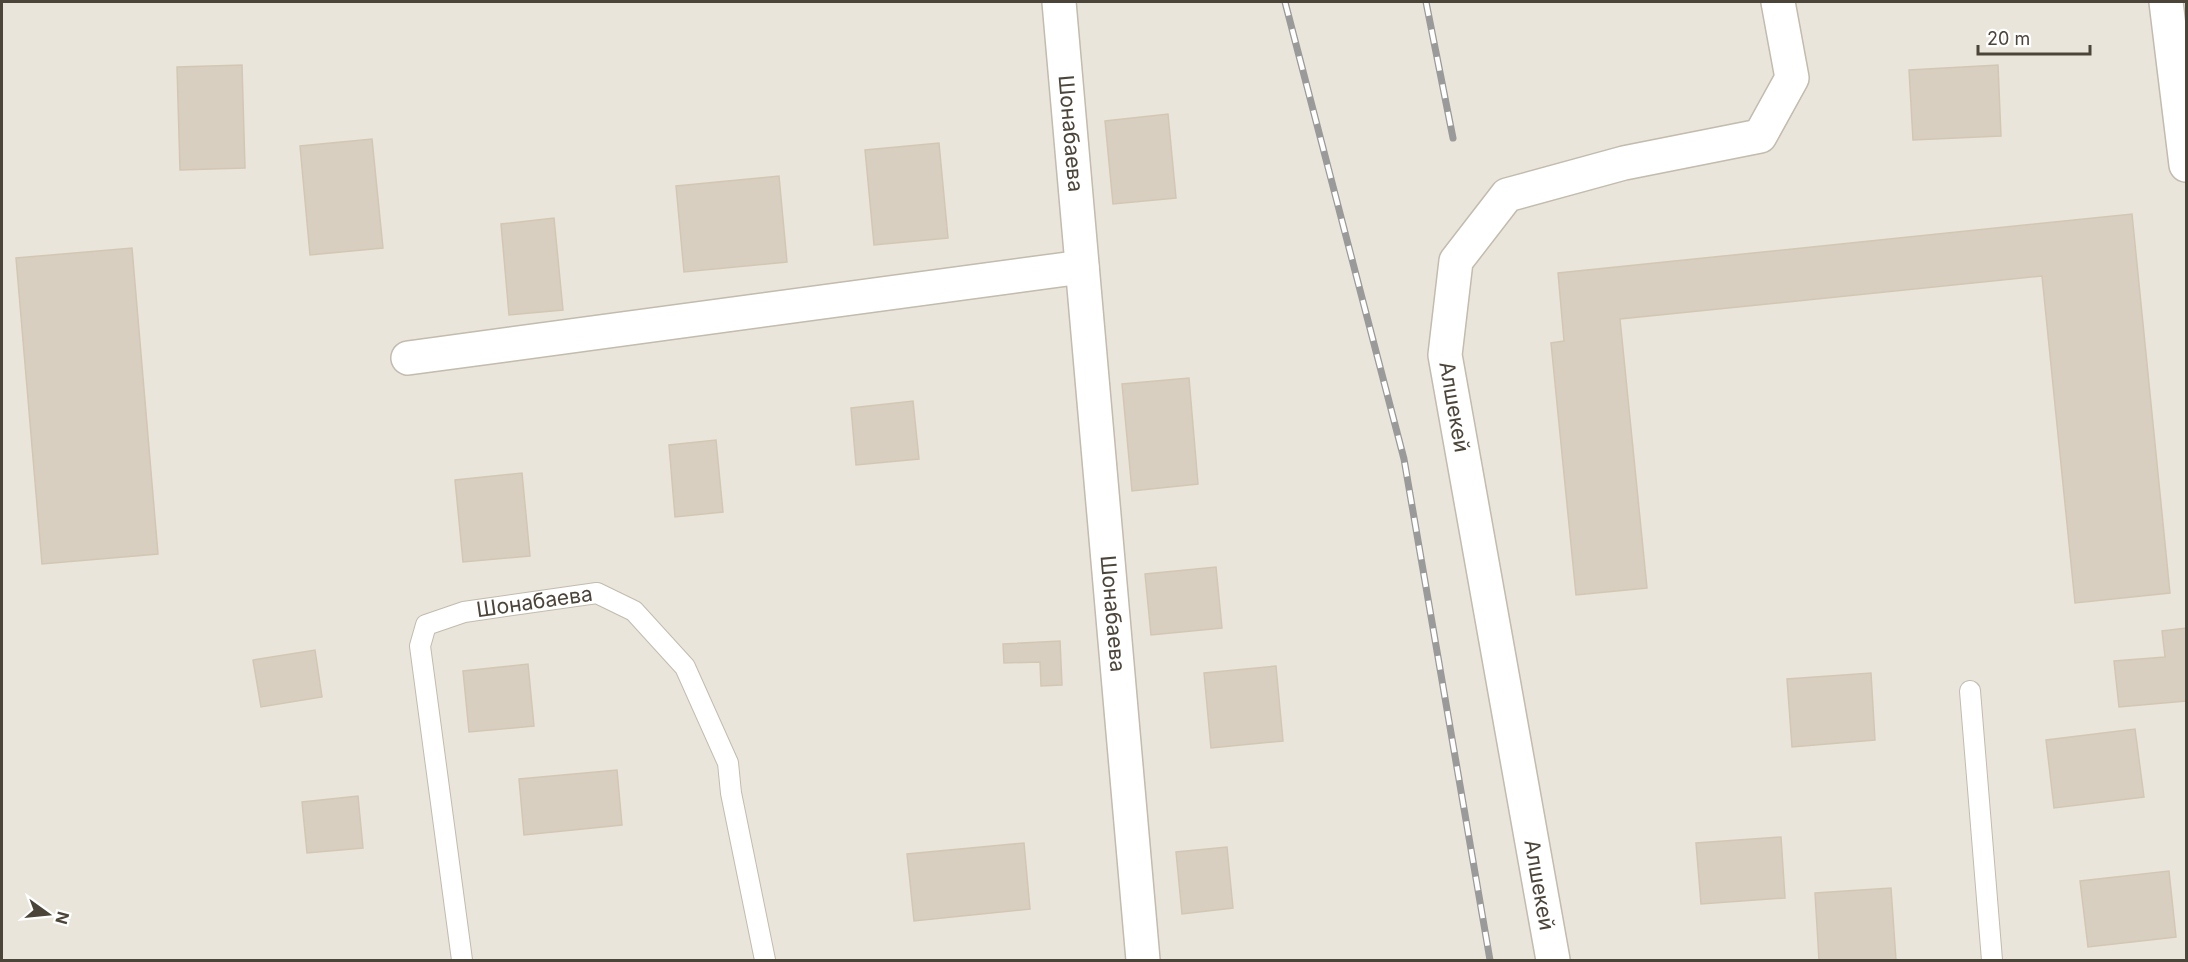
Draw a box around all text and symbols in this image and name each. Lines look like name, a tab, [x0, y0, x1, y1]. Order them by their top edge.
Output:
scale bar	[1978, 18, 2090, 56]
text: 20 m	[1987, 28, 2030, 49]
street label: Шонабаева	[1053, 74, 1089, 193]
street label: Алшекей	[1434, 360, 1475, 454]
street label: Шонабаева	[1096, 554, 1131, 673]
street label: Шонабаева	[475, 581, 594, 622]
street label: Алшекей	[1519, 838, 1560, 932]
north arrow	[18, 884, 78, 944]
text: N	[51, 909, 74, 926]

